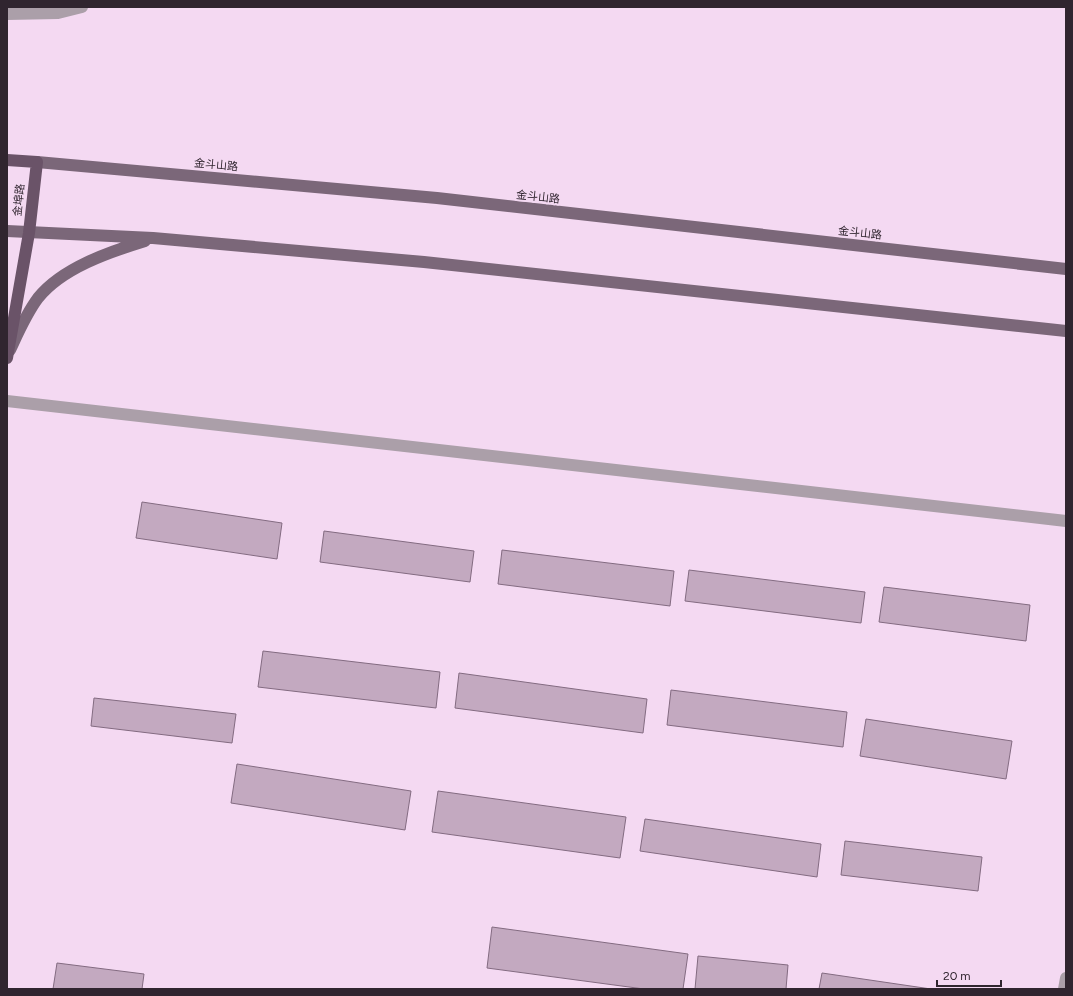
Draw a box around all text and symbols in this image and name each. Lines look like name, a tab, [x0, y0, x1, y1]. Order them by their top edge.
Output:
street label: 金斗山路	[194, 157, 238, 173]
street label: 金埠路	[11, 183, 27, 217]
street label: 金斗山路	[515, 188, 561, 206]
street label: 金斗山路	[837, 224, 883, 242]
scale bar	[937, 962, 1001, 988]
text: 20 m	[943, 969, 971, 983]

